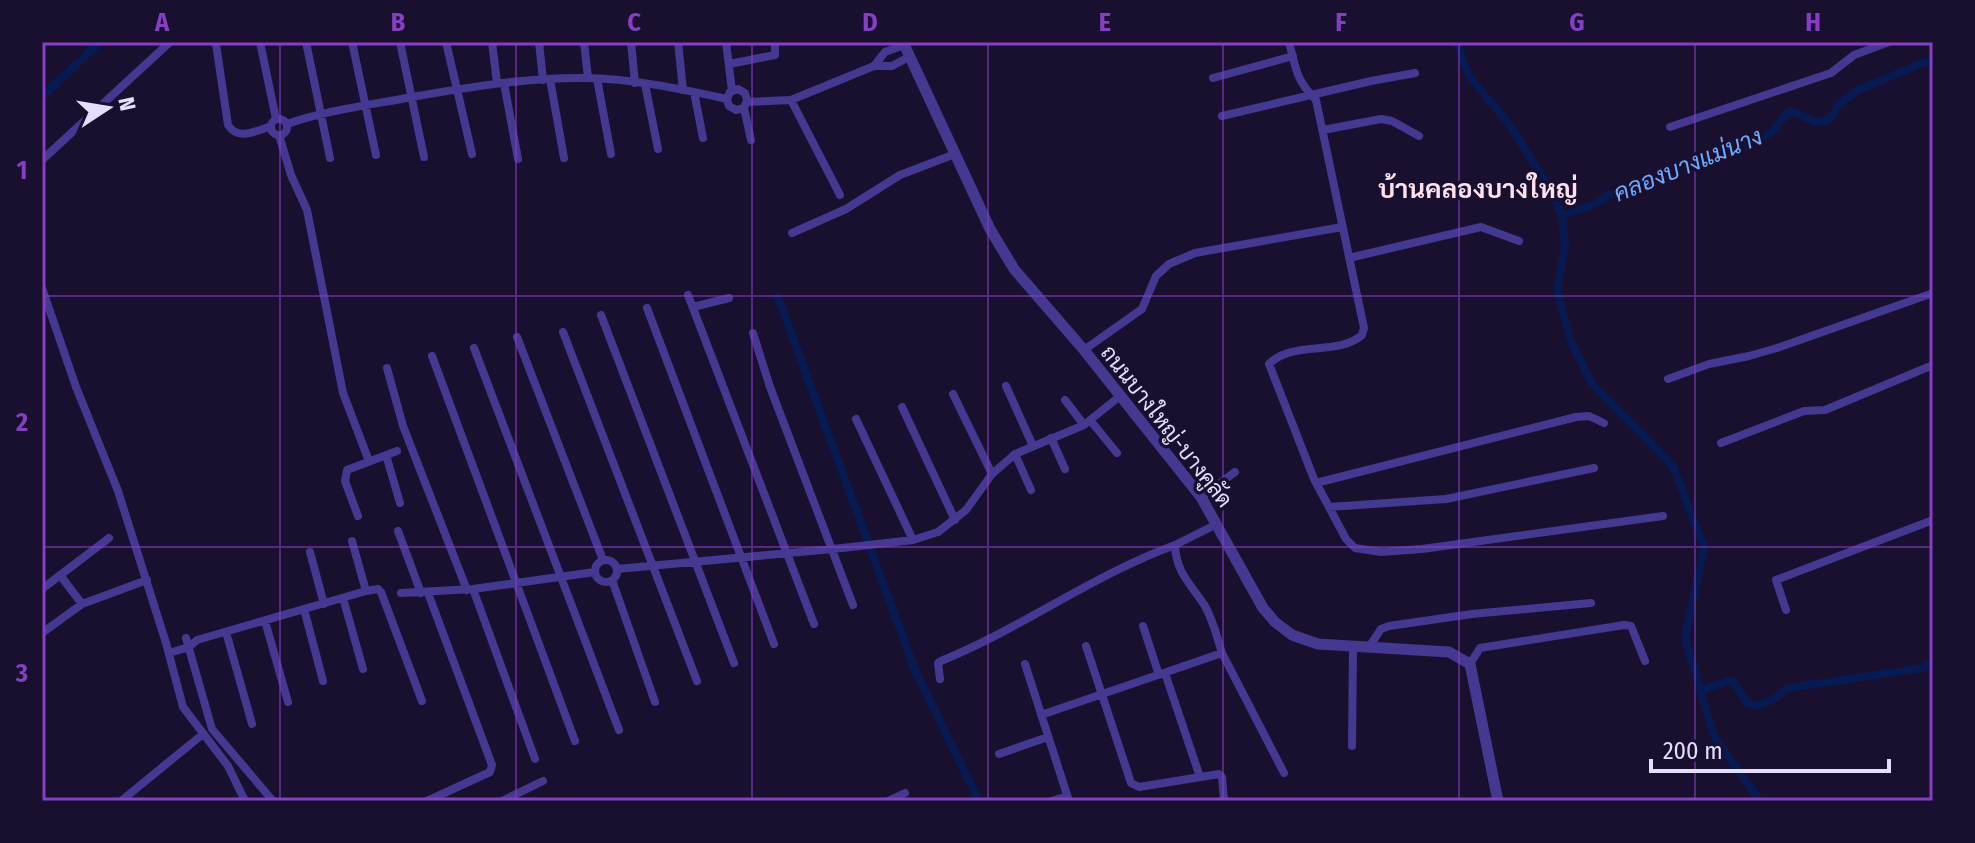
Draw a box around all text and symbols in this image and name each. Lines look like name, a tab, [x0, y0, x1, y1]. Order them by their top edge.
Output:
text: A	[154, 7, 170, 38]
text: B	[391, 7, 406, 38]
text: C	[627, 7, 641, 38]
text: D	[862, 7, 878, 38]
text: E	[1099, 7, 1111, 38]
text: F	[1335, 7, 1347, 38]
text: G	[1569, 7, 1585, 38]
text: H	[1805, 7, 1821, 38]
north arrow	[68, 68, 148, 148]
text: N	[112, 95, 142, 113]
water label: คลองบางแม่นาง	[1610, 122, 1767, 208]
text: 1	[17, 155, 28, 186]
district label: บ้านคลองบางใหญ่	[1378, 172, 1578, 205]
street label: ถนนบางใหญ่-บางคูลัด	[1093, 339, 1239, 514]
text: 2	[15, 407, 28, 438]
text: 3	[15, 658, 28, 689]
scale bar	[1651, 723, 1889, 773]
text: 200 m	[1663, 737, 1723, 765]

